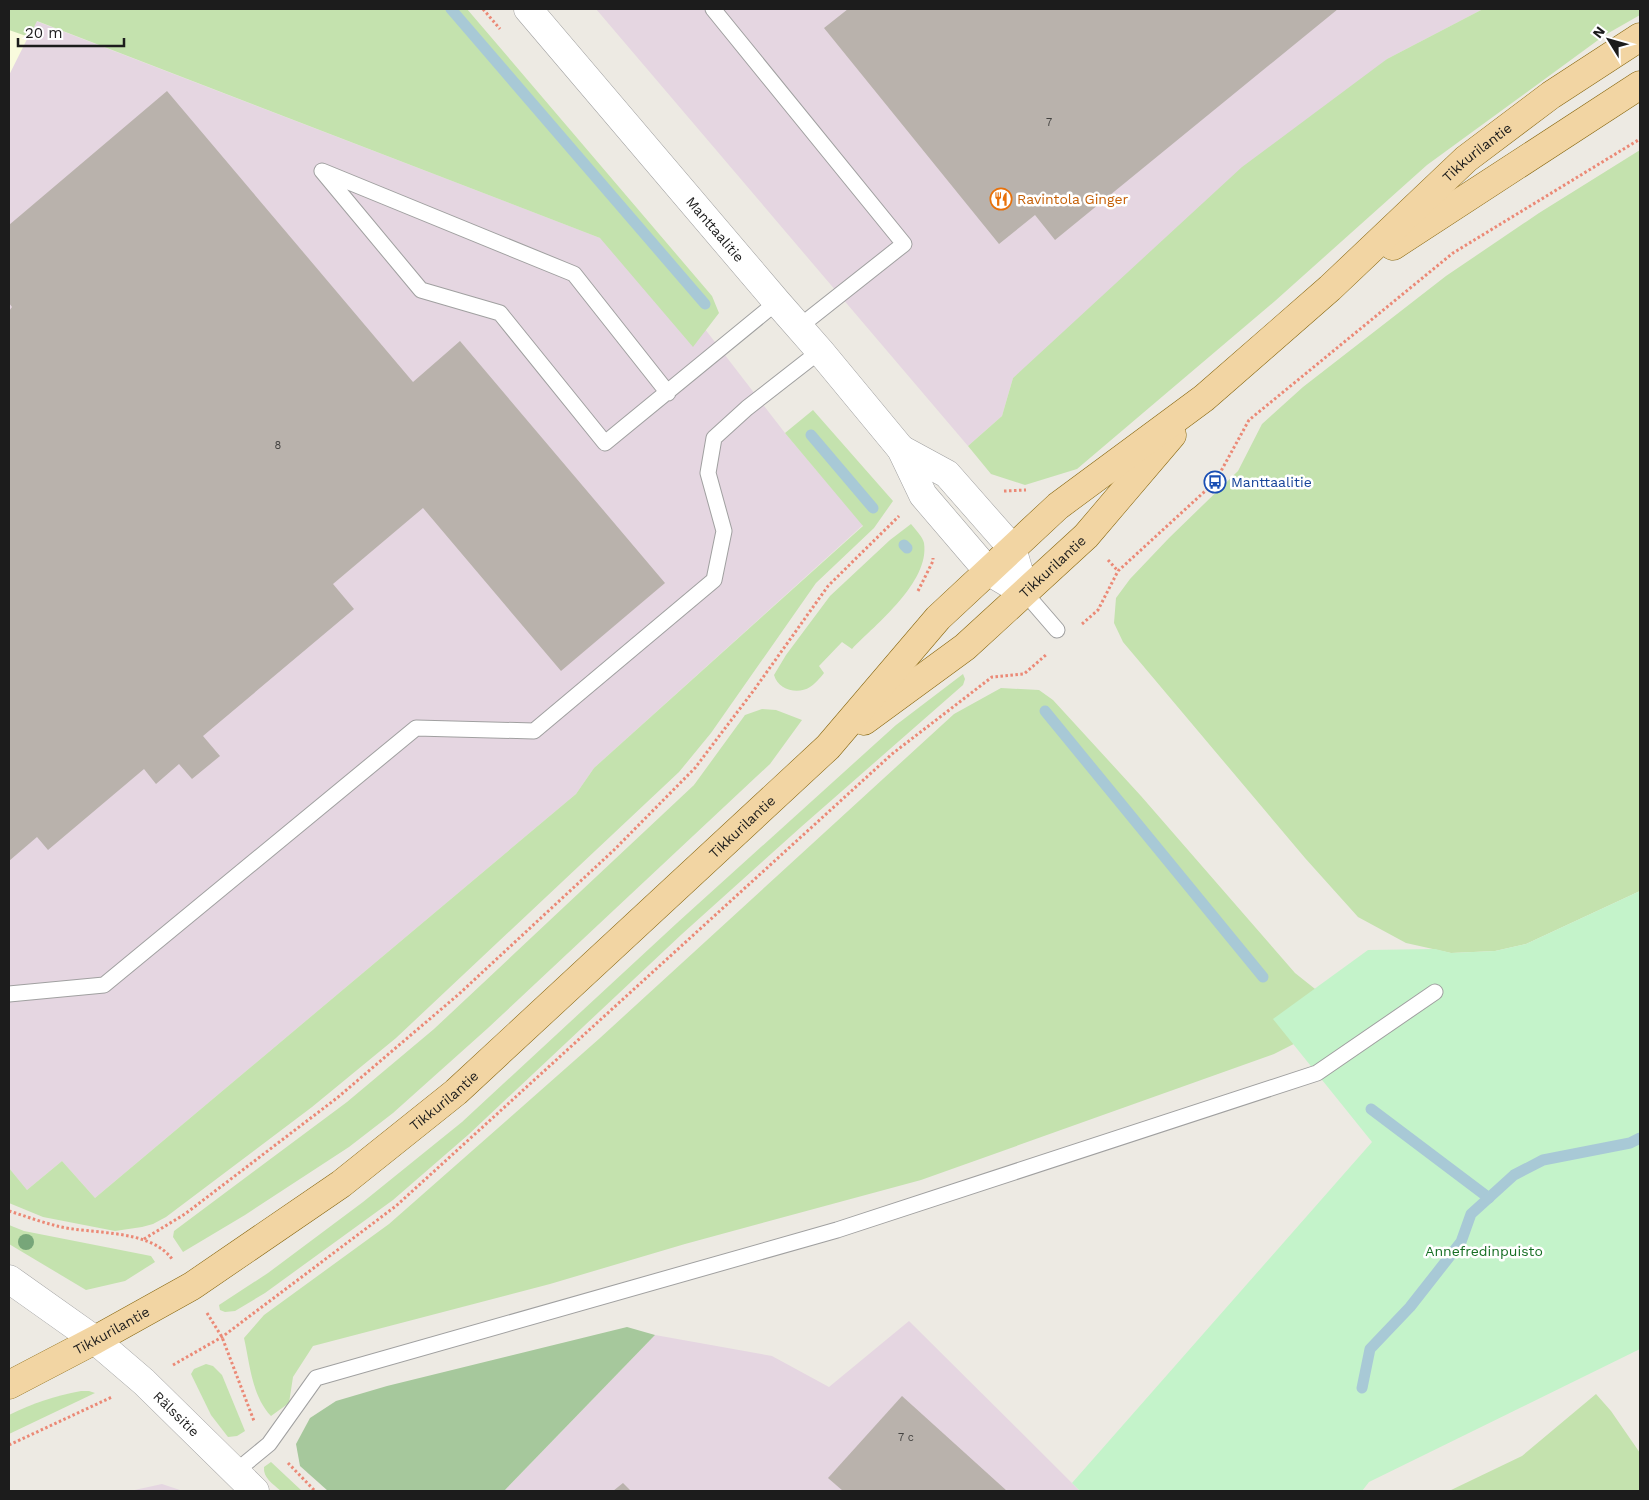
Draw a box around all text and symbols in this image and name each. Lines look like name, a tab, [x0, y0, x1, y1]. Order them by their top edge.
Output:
scale bar	[18, 15, 124, 47]
north arrow	[1584, 15, 1634, 65]
text: N	[1589, 23, 1608, 41]
text: 20 m	[25, 24, 63, 42]
house number: 7	[1046, 116, 1052, 129]
street label: Tikkurilantie	[1439, 120, 1515, 185]
restaurant icon: Ravintola Ginger	[989, 187, 1013, 211]
place label: Ravintola Ginger	[1017, 191, 1129, 207]
street label: Manttaalitie	[683, 193, 747, 265]
house number: 8	[275, 439, 282, 452]
bus stop icon: Manttaalitie	[1203, 470, 1227, 494]
place label: Manttaalitie	[1231, 474, 1312, 490]
street label: Tikkurilantie	[1016, 532, 1089, 601]
street label: Tikkurilantie	[706, 792, 778, 861]
street label: Tikkurilantie	[406, 1068, 481, 1134]
park label: Annefredinpuisto	[1425, 1243, 1543, 1259]
street label: Tikkurilantie	[71, 1303, 152, 1358]
street label: Rälssitie	[150, 1388, 203, 1440]
house number: 7 c	[898, 1431, 914, 1444]

